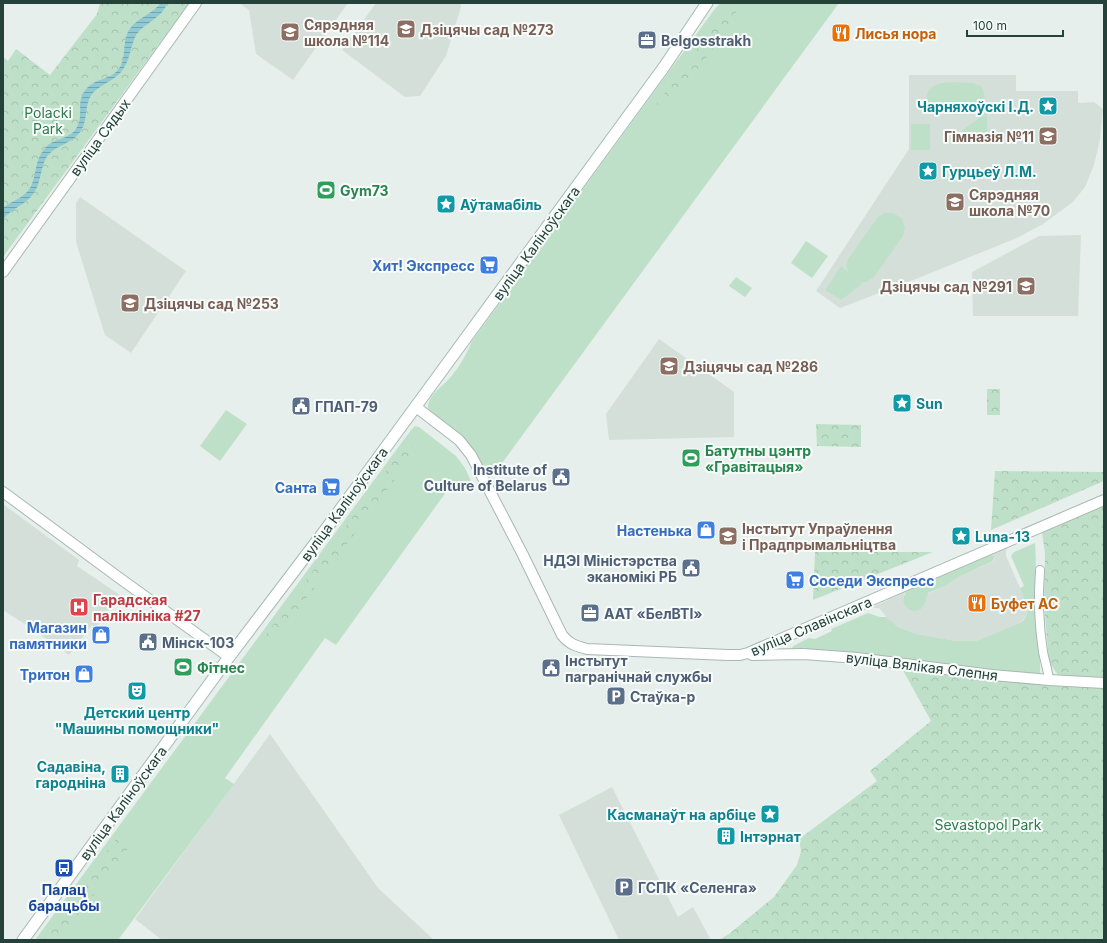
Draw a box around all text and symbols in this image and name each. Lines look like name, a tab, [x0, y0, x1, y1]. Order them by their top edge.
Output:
scale bar	[967, 12, 1063, 38]
place label: Сярэдняя школа №114	[304, 16, 389, 49]
school or university icon: Дзіцячы сад №273	[395, 18, 417, 40]
text: 100 m	[973, 18, 1007, 33]
school or university icon: Сярэдняя школа №114	[279, 21, 301, 43]
place label: Дзіцячы сад №273	[420, 21, 554, 38]
restaurant icon: Лисья нора	[830, 22, 852, 44]
place label: Лисья нора	[855, 25, 937, 42]
office icon: Belgosstrakh	[636, 29, 658, 51]
place label: Belgosstrakh	[661, 32, 751, 49]
street label: вуліца Сядых	[66, 95, 134, 179]
place icon: Чарняхоўскі І.Д.	[1037, 95, 1059, 117]
place label: Чарняхоўскі І.Д.	[917, 98, 1034, 115]
park label: Polacki Park	[24, 104, 72, 137]
school or university icon: Гімназія №11	[1037, 125, 1059, 147]
place label: Гімназія №11	[944, 128, 1034, 145]
place icon: Гурцьеў Л.М.	[917, 160, 939, 182]
place label: Гурцьеў Л.М.	[942, 163, 1037, 180]
sports icon: Gym73	[315, 179, 337, 201]
place label: Gym73	[340, 182, 389, 199]
street label: вуліца Каліноўскага	[489, 183, 583, 303]
place label: Сярэдняя школа №70	[969, 186, 1050, 219]
school or university icon: Сярэдняя школа №70	[944, 191, 966, 213]
place icon: Аўтамабіль	[435, 193, 457, 215]
place label: Аўтамабіль	[460, 196, 542, 213]
supermarket icon: Хит! Экспресс	[478, 254, 500, 276]
place label: Хит! Экспресс	[372, 257, 475, 274]
school or university icon: Дзіцячы сад №291	[1015, 275, 1037, 297]
place label: Дзіцячы сад №291	[880, 278, 1012, 295]
school or university icon: Дзіцячы сад №253	[119, 292, 141, 314]
place label: Дзіцячы сад №253	[144, 295, 279, 312]
school or university icon: Дзіцячы сад №286	[658, 355, 680, 377]
place label: Дзіцячы сад №286	[683, 358, 818, 375]
place icon: Sun	[891, 392, 913, 414]
public building icon: ГПАП-79	[290, 395, 312, 417]
place label: Sun	[916, 395, 943, 412]
place label: ГПАП-79	[315, 398, 378, 415]
place label: Батутны цэнтр «Гравітацыя»	[705, 442, 811, 475]
street label: вуліца Каліноўскага	[297, 444, 391, 564]
sports icon: Батутны цэнтр «Гравітацыя»	[680, 447, 702, 469]
place label: Institute of Culture of Belarus	[424, 461, 547, 494]
public building icon: Institute of Culture of Belarus	[550, 466, 572, 488]
supermarket icon: Санта	[320, 476, 342, 498]
place label: Санта	[275, 479, 317, 496]
shop icon: Настенька	[695, 519, 717, 541]
place label: Інстытут Упраўлення і Прадпрымальніцтва	[742, 520, 896, 553]
place label: Настенька	[617, 522, 692, 539]
school or university icon: Інстытут Упраўлення і Прадпрымальніцтва	[717, 525, 739, 547]
place icon: Luna-13	[950, 525, 972, 547]
place label: Luna-13	[975, 528, 1030, 545]
place label: НДЭІ Міністэрства эканомікі РБ	[543, 552, 677, 585]
public building icon: НДЭІ Міністэрства эканомікі РБ	[680, 557, 702, 579]
supermarket icon: Соседи Экспресс	[784, 569, 806, 591]
place label: Соседи Экспресс	[809, 572, 935, 589]
place label: Гарадская паліклініка #27	[93, 591, 201, 624]
restaurant icon: Буфет АС	[966, 592, 988, 614]
street label: вуліца Славінскага	[748, 593, 874, 659]
place label: Буфет АС	[991, 595, 1058, 612]
hospital icon: Гарадская паліклініка #27	[68, 596, 90, 618]
office icon: ААТ «БелВТІ»	[579, 602, 601, 624]
place label: ААТ «БелВТІ»	[604, 605, 703, 622]
place label: Магазин памятники	[9, 619, 87, 652]
shop icon: Магазин памятники	[90, 624, 112, 646]
public building icon: Мінск-103	[137, 631, 159, 653]
place label: Мінск-103	[162, 634, 234, 651]
street label: вуліца Вялікая Слепня	[845, 648, 999, 684]
place label: Інстытут пагранічнай службы	[565, 652, 712, 685]
sports icon: Фітнес	[172, 656, 194, 678]
public building icon: Інстытут пагранічнай службы	[540, 657, 562, 679]
place label: Фітнес	[197, 659, 245, 676]
shop icon: Тритон	[73, 663, 95, 685]
place label: Тритон	[20, 666, 70, 683]
theatre icon: Детский центр "Машины помощники"	[126, 680, 148, 702]
parking icon: Стаўка-р	[605, 685, 627, 707]
place label: Стаўка-р	[630, 688, 695, 705]
place label: Детский центр "Машины помощники"	[55, 704, 219, 737]
street label: вуліца Каліноўскага	[76, 743, 170, 863]
place label: Садавіна, гародніна	[36, 758, 106, 791]
building icon: Садавіна, гародніна	[109, 763, 131, 785]
place icon: Касманаўт на арбіце	[759, 803, 781, 825]
place label: Касманаўт на арбіце	[607, 806, 756, 823]
park label: Sevastopol Park	[934, 816, 1042, 833]
building icon: Інтэрнат	[715, 825, 737, 847]
place label: Інтэрнат	[740, 828, 801, 845]
bus stop icon: Палац барацьбы	[53, 857, 75, 879]
parking icon: ГСПК «Селенга»	[613, 876, 635, 898]
place label: ГСПК «Селенга»	[638, 879, 757, 896]
place label: Палац барацьбы	[28, 881, 100, 914]

